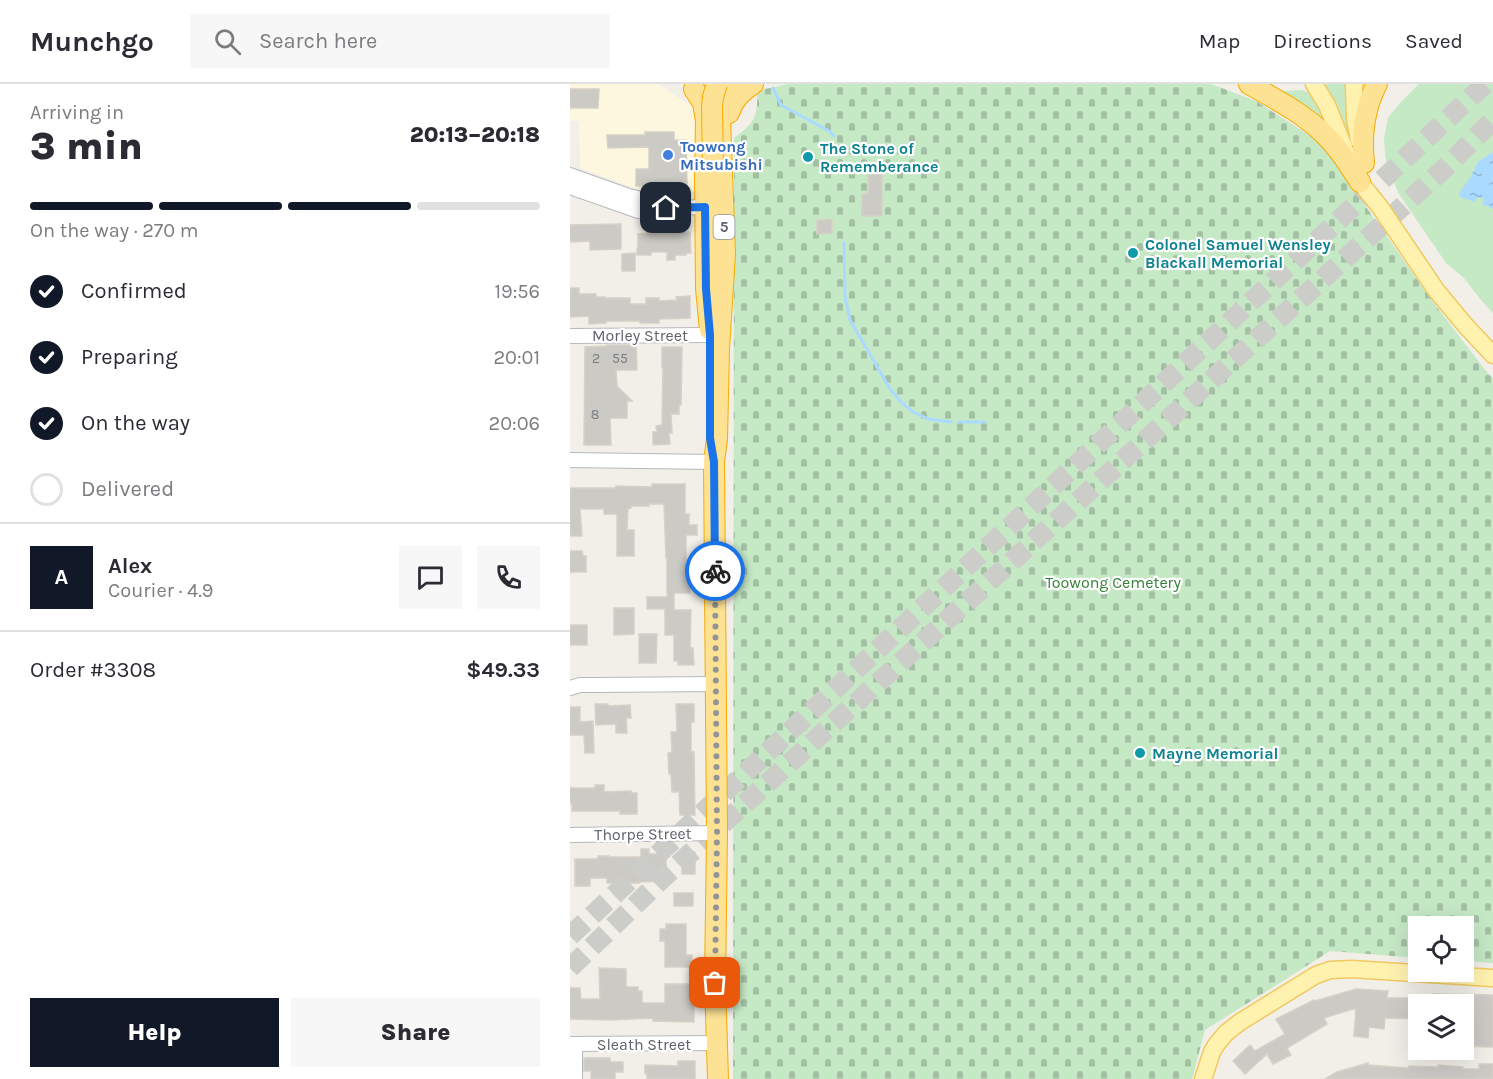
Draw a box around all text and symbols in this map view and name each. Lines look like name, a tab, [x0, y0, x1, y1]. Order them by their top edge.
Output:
search box	[190, 14, 610, 68]
text: Munchgo	[30, 25, 154, 58]
icon: search	[211, 25, 244, 58]
text: Search here	[259, 28, 377, 54]
text: Map	[1199, 29, 1240, 53]
text: Directions	[1273, 29, 1372, 53]
text: Saved	[1405, 29, 1463, 53]
text: Arriving in	[30, 101, 124, 124]
text: 20:13–20:18	[410, 122, 540, 148]
text: 3 min	[30, 123, 143, 169]
place label: Toowong Mitsubishi	[680, 137, 763, 174]
place label: The Stone of Rememberance	[820, 139, 939, 176]
marker: Toowong Mitsubishi	[661, 148, 675, 162]
marker: The Stone of Rememberance	[801, 150, 815, 164]
pin	[640, 182, 691, 233]
icon: home	[649, 191, 682, 224]
road number: 5	[714, 215, 734, 239]
text: On the way · 270 m	[30, 219, 199, 242]
place label: Colonel Samuel Wensley Blackall Memorial	[1145, 235, 1330, 272]
marker: Colonel Samuel Wensley Blackall Memorial	[1126, 246, 1140, 260]
icon: check	[30, 275, 63, 308]
text: Confirmed	[81, 278, 187, 304]
text: 19:56	[494, 280, 540, 303]
street label: Morley Street	[592, 326, 688, 345]
icon: check	[30, 341, 63, 374]
text: Preparing	[81, 344, 178, 370]
text: 20:01	[493, 346, 540, 369]
house number: 2	[592, 350, 600, 367]
house number: 55	[612, 350, 628, 367]
house number: 8	[591, 406, 599, 423]
icon: check	[30, 407, 63, 440]
text: On the way	[81, 410, 190, 436]
text: 20:06	[489, 412, 540, 435]
text: Delivered	[81, 476, 174, 502]
courier	[685, 541, 745, 601]
button: chat	[399, 546, 462, 609]
button: phone	[477, 546, 540, 609]
text: Alex	[108, 553, 152, 579]
icon: bike	[699, 555, 732, 588]
text: A	[55, 564, 68, 590]
park label: Toowong Cemetery	[1045, 573, 1181, 592]
text: Courier · 4.9	[108, 579, 213, 602]
text: Order #3308	[30, 657, 156, 683]
text: $49.33	[466, 657, 540, 683]
place label: Mayne Memorial	[1152, 744, 1278, 763]
marker: Mayne Memorial	[1133, 746, 1147, 760]
street label: Thorpe Street	[594, 824, 692, 844]
map controls	[1408, 916, 1474, 1060]
button: locate	[1408, 916, 1474, 982]
pin	[689, 957, 740, 1008]
icon: bag	[698, 966, 731, 999]
button: layers	[1408, 994, 1474, 1060]
button: Help	[30, 998, 279, 1067]
button: Share	[291, 998, 540, 1067]
street label: Sleath Street	[597, 1035, 691, 1054]

